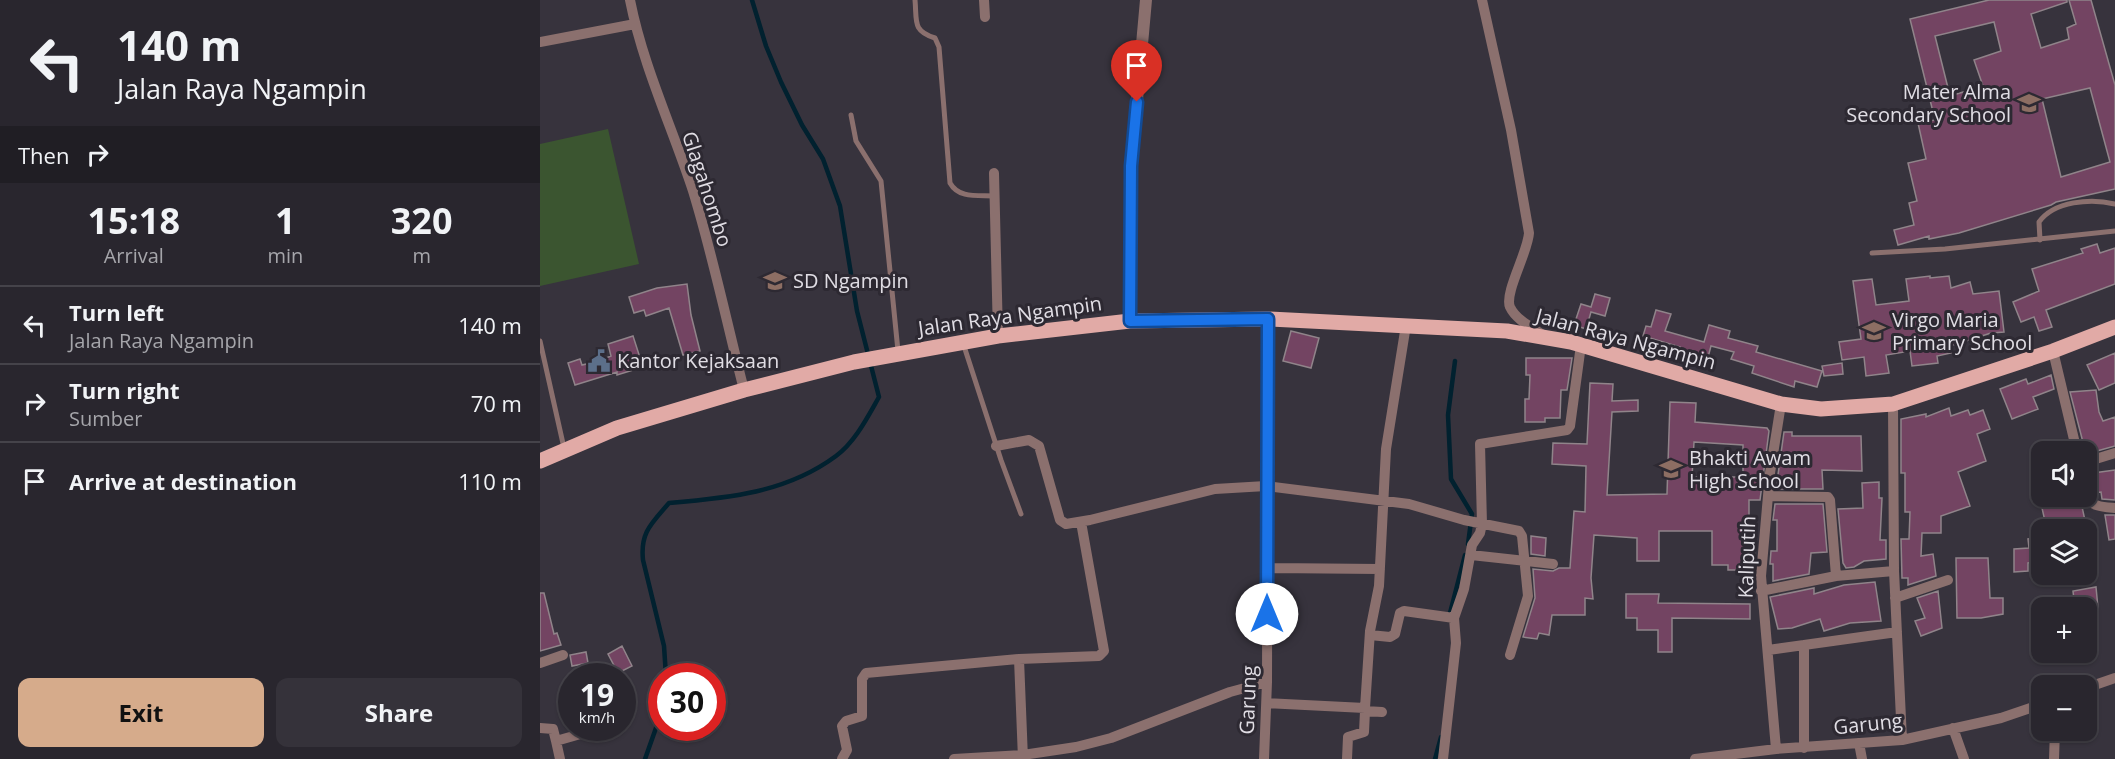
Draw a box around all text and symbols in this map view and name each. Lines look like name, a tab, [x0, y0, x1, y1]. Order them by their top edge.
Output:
text: 140 m	[117, 16, 241, 73]
icon: left	[18, 24, 96, 102]
pin	[1111, 40, 1162, 102]
icon: arrive	[1120, 49, 1153, 82]
text: Jalan Raya Ngampin	[117, 70, 367, 107]
place label: Mater Alma Secondary School	[1846, 78, 2011, 128]
school or university icon: Mater Alma Secondary School	[2016, 90, 2042, 116]
street label: Glagahombo	[676, 128, 739, 250]
icon: right	[81, 138, 114, 171]
text: Then	[18, 140, 69, 170]
text: 15:18	[87, 196, 180, 245]
text: 1	[275, 196, 296, 245]
text: 320	[391, 196, 453, 245]
text: Arrival	[104, 242, 164, 269]
text: min	[267, 242, 303, 269]
text: m	[412, 242, 431, 269]
place label: SD Ngampin	[793, 267, 909, 294]
school or university icon: SD Ngampin	[762, 268, 788, 294]
street label: Jalan Raya Ngampin	[914, 289, 1103, 342]
text: Turn left	[69, 297, 164, 327]
street label: Jalan Raya Ngampin	[1531, 301, 1719, 375]
place label: Virgo Maria Primary School	[1892, 306, 2032, 356]
icon: left	[18, 309, 51, 342]
text: 140 m	[458, 310, 522, 340]
school or university icon: Virgo Maria Primary School	[1861, 318, 1887, 344]
text: Jalan Raya Ngampin	[69, 327, 254, 354]
place label: Kantor Kejaksaan	[617, 347, 779, 374]
public building icon: Kantor Kejaksaan	[586, 348, 612, 374]
text: Turn right	[69, 375, 180, 405]
icon: right	[18, 387, 51, 420]
text: 70 m	[471, 388, 522, 418]
text: Sumber	[69, 405, 142, 432]
map controls	[2031, 441, 2097, 741]
button: sound	[2031, 441, 2097, 507]
place label: Bhakti Awam High School	[1689, 444, 1811, 494]
school or university icon: Bhakti Awam High School	[1658, 456, 1684, 482]
icon: arrive	[18, 465, 51, 498]
text: Arrive at destination	[69, 466, 297, 496]
text: 110 m	[458, 466, 522, 496]
street label: Kaliputih	[1732, 515, 1761, 599]
button: layers	[2031, 519, 2097, 585]
position arrow	[1235, 582, 1299, 646]
button: +	[2031, 597, 2097, 663]
speed limit sign: 30	[648, 663, 726, 741]
street label: Garung	[1233, 665, 1262, 735]
text: 19	[580, 674, 614, 715]
button: −	[2031, 675, 2097, 741]
button: Exit	[18, 678, 264, 747]
button: Share	[276, 678, 522, 747]
street label: Garung	[1832, 706, 1904, 741]
text: km/h	[579, 707, 615, 727]

